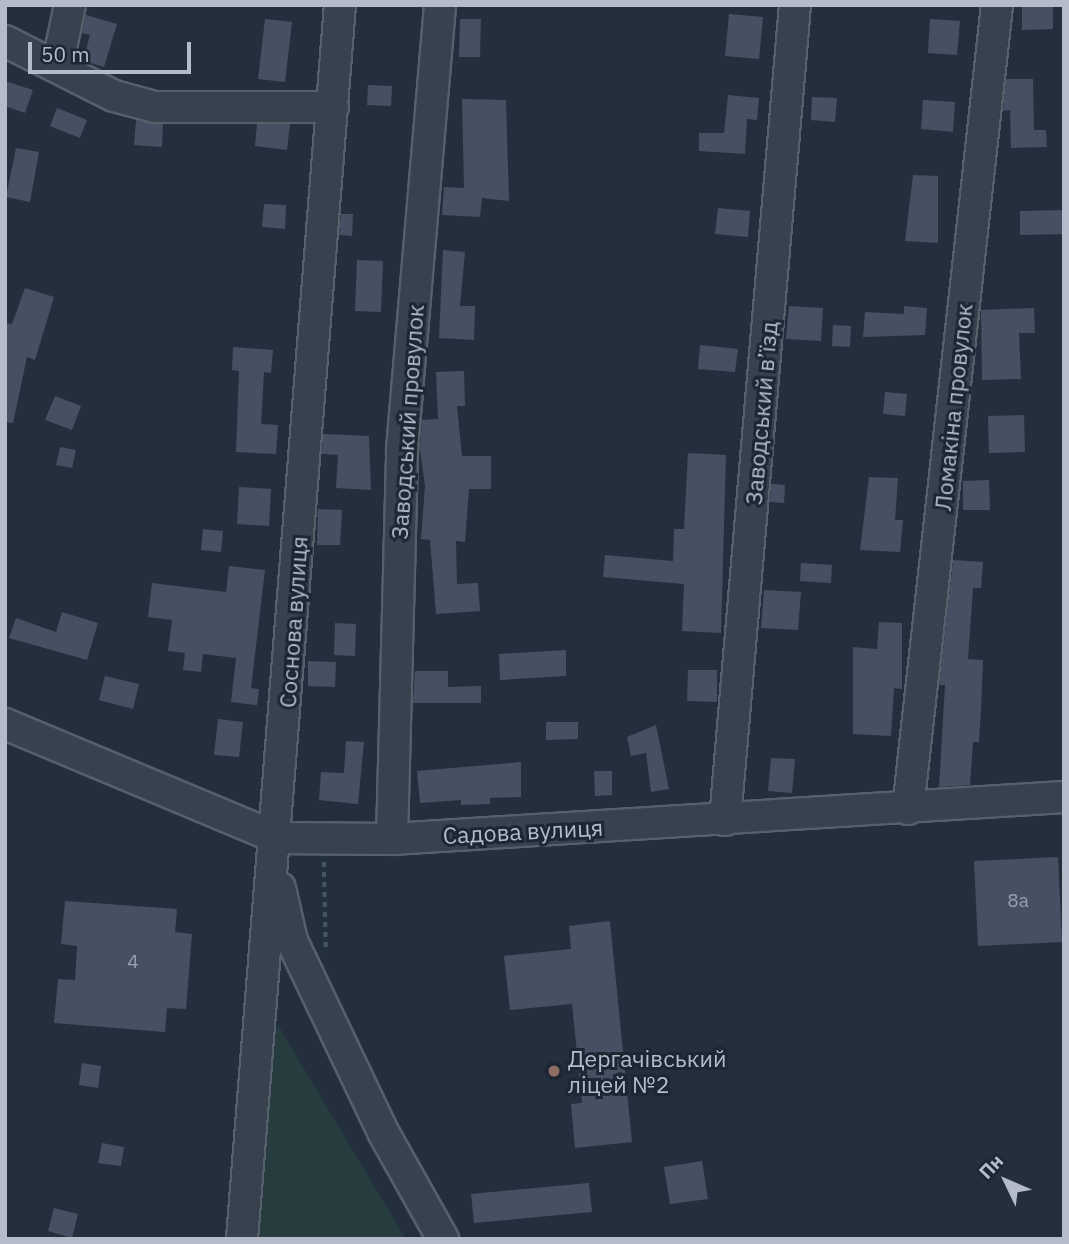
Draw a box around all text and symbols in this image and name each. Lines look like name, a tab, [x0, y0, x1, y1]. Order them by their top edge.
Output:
scale bar	[32, 28, 194, 72]
text: 50 m	[41, 40, 90, 68]
street label: Ломакіна провулок	[928, 302, 978, 512]
street label: Заводський провулок	[385, 303, 429, 541]
street label: Заводський в’їзд	[739, 320, 783, 506]
street label: Соснова вулиця	[273, 535, 313, 709]
street label: Садова вулиця	[442, 813, 604, 849]
house number: 8а	[1007, 890, 1029, 912]
house number: 4	[127, 951, 139, 973]
place label: Дергачівський ліцей №2	[568, 1044, 726, 1098]
marker: Дергачівський ліцей №2	[546, 1063, 562, 1079]
north arrow	[971, 1146, 1041, 1216]
text: Пн	[974, 1149, 1008, 1184]

